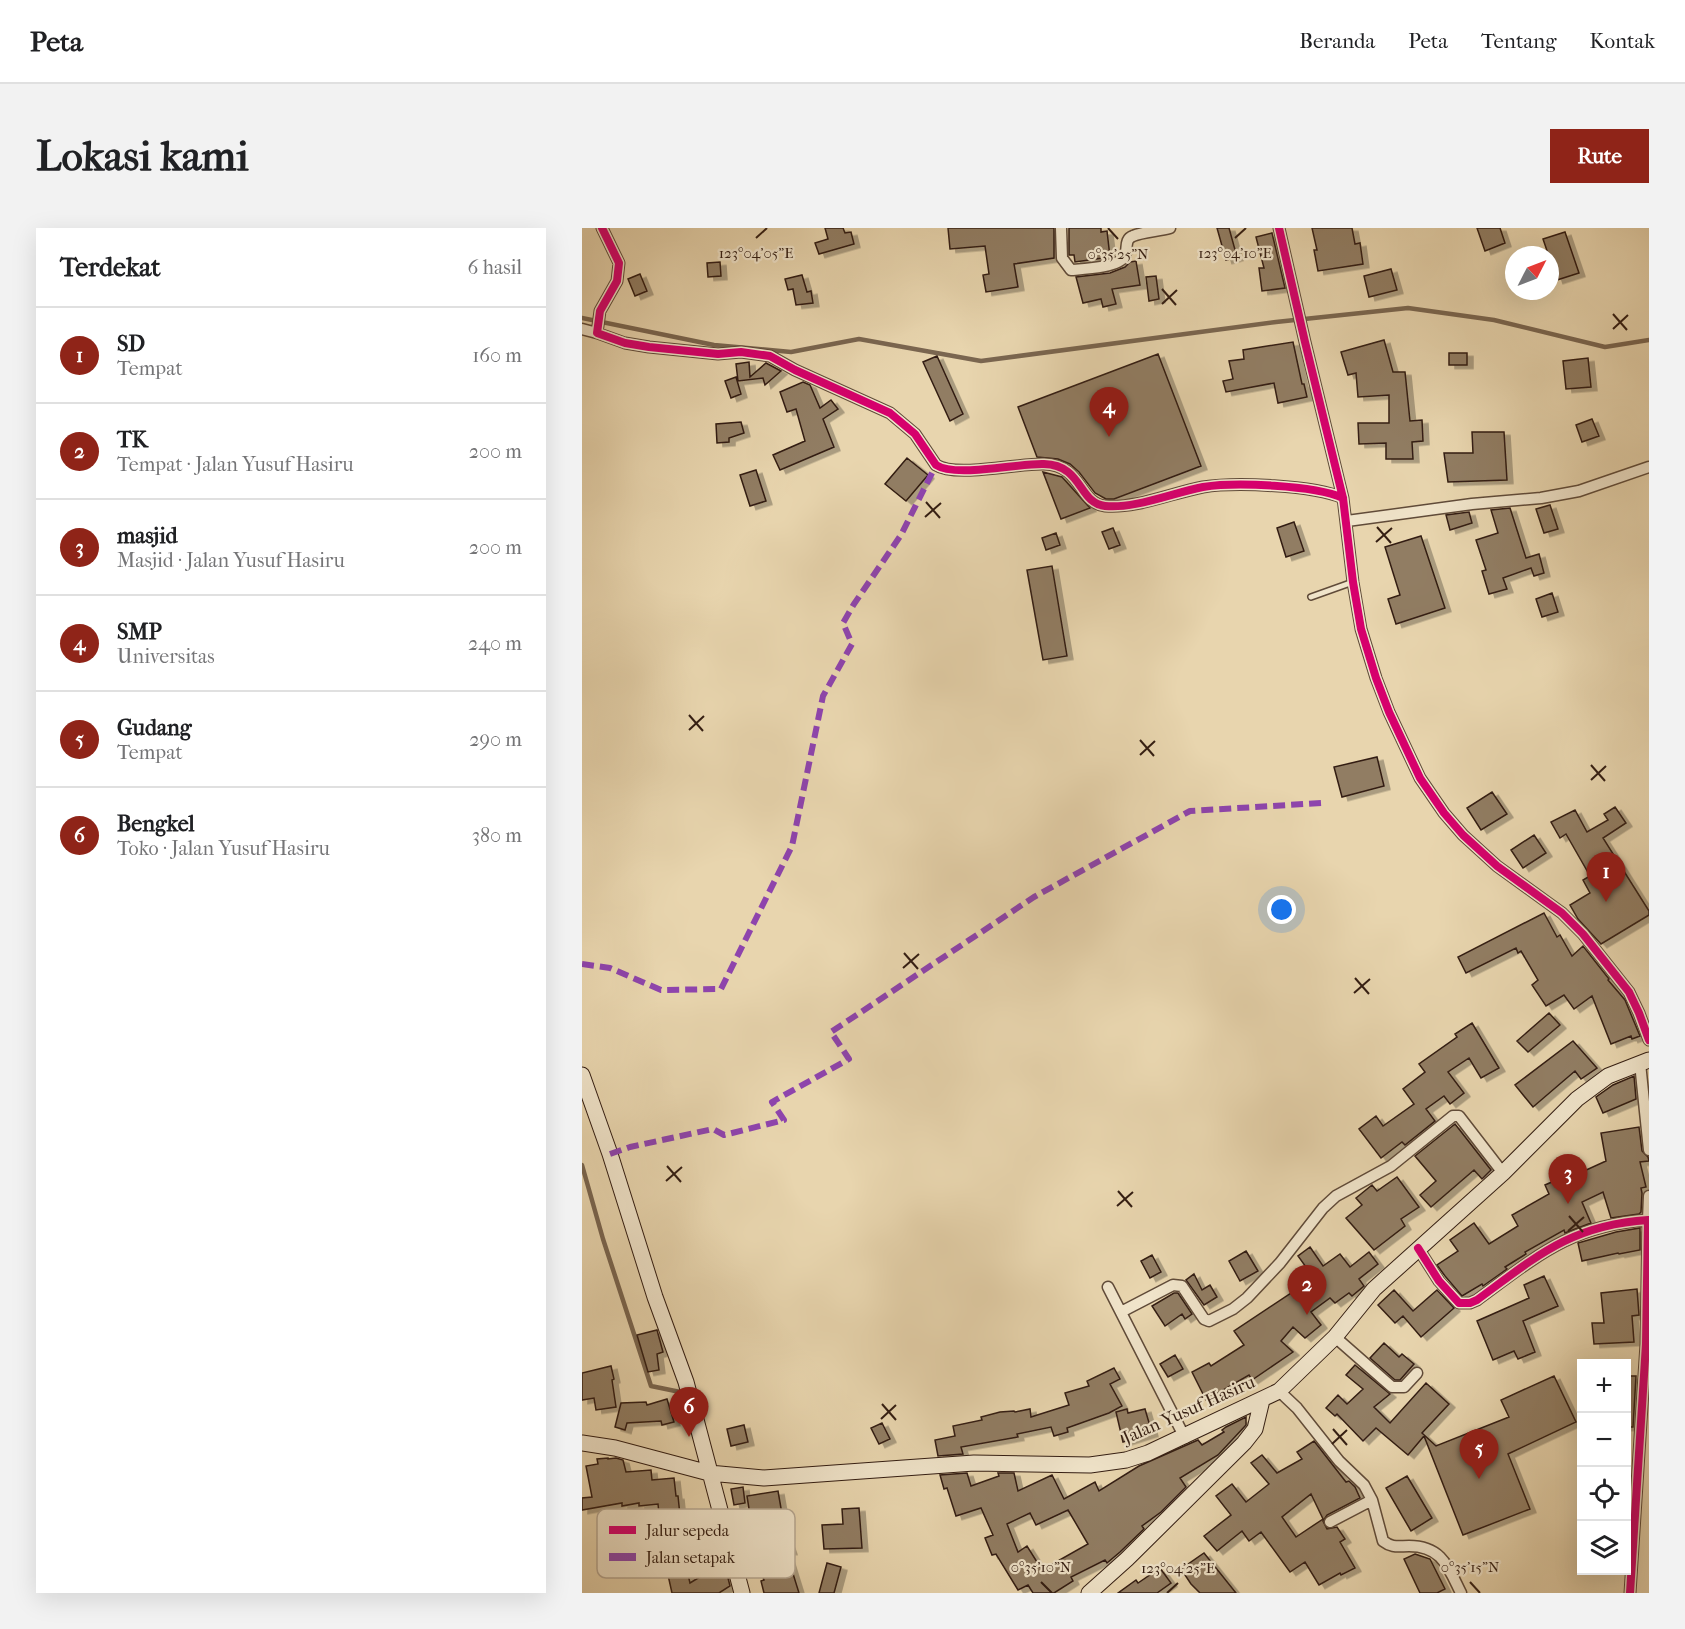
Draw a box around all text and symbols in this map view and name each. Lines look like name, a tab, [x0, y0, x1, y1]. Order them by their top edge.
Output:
text: Peta	[30, 25, 83, 58]
text: Beranda	[1299, 29, 1375, 53]
text: Peta	[1408, 29, 1448, 53]
text: Tentang	[1481, 29, 1557, 53]
text: Kontak	[1590, 29, 1655, 53]
button: Rute	[1550, 129, 1649, 183]
text: Lokasi kami	[36, 132, 249, 181]
text: 123°04'05"E	[719, 244, 793, 262]
text: 123°04'10"E	[1198, 244, 1272, 262]
text: 0°35'25"N	[1087, 245, 1149, 263]
north arrow	[1505, 246, 1559, 300]
text: Terdekat	[60, 252, 161, 283]
text: 6 hasil	[468, 256, 522, 279]
text: SD	[117, 331, 145, 357]
text: 1	[76, 344, 83, 367]
text: 160 m	[472, 344, 522, 367]
text: Tempat	[117, 357, 183, 380]
pin: 4	[1090, 388, 1128, 437]
text: TK	[117, 427, 148, 453]
text: 2	[74, 440, 85, 463]
text: 200 m	[469, 440, 522, 463]
text: Tempat · Jalan Yusuf Hasiru	[117, 453, 354, 476]
text: masjid	[117, 523, 178, 549]
text: 3	[75, 536, 84, 559]
text: 200 m	[469, 536, 522, 559]
text: Masjid · Jalan Yusuf Hasiru	[117, 549, 345, 572]
text: SMP	[117, 619, 162, 645]
text: 4	[74, 632, 85, 655]
text: 240 m	[468, 632, 522, 655]
text: Universitas	[117, 645, 215, 668]
text: Gudang	[117, 715, 192, 741]
text: 5	[75, 728, 84, 751]
text: 290 m	[469, 728, 522, 751]
text: Tempat	[117, 741, 183, 764]
text: Bengkel	[117, 811, 195, 837]
text: 6	[74, 824, 85, 847]
text: 380 m	[472, 824, 522, 847]
text: Toko · Jalan Yusuf Hasiru	[117, 837, 330, 860]
pin: 1	[1586, 852, 1626, 902]
your location	[1267, 895, 1296, 924]
pin: 3	[1548, 1154, 1588, 1204]
pin: 2	[1288, 1266, 1326, 1315]
map controls	[1577, 1359, 1631, 1575]
button: +	[1577, 1359, 1631, 1413]
street label: Jalan Yusuf Hasiru	[1118, 1371, 1258, 1449]
pin: 6	[670, 1388, 708, 1437]
button: −	[1577, 1413, 1631, 1467]
pin: 5	[1460, 1430, 1498, 1479]
button: locate	[1577, 1467, 1631, 1521]
legend	[597, 1509, 795, 1578]
text: Jalur sepeda	[644, 1521, 730, 1540]
button: layers	[1577, 1521, 1631, 1575]
text: Jalan setapak	[644, 1548, 736, 1567]
text: 0°35'10"N	[1011, 1558, 1072, 1576]
text: 0°35'15"N	[1441, 1558, 1500, 1576]
text: 123°04'25"E	[1141, 1559, 1215, 1577]

